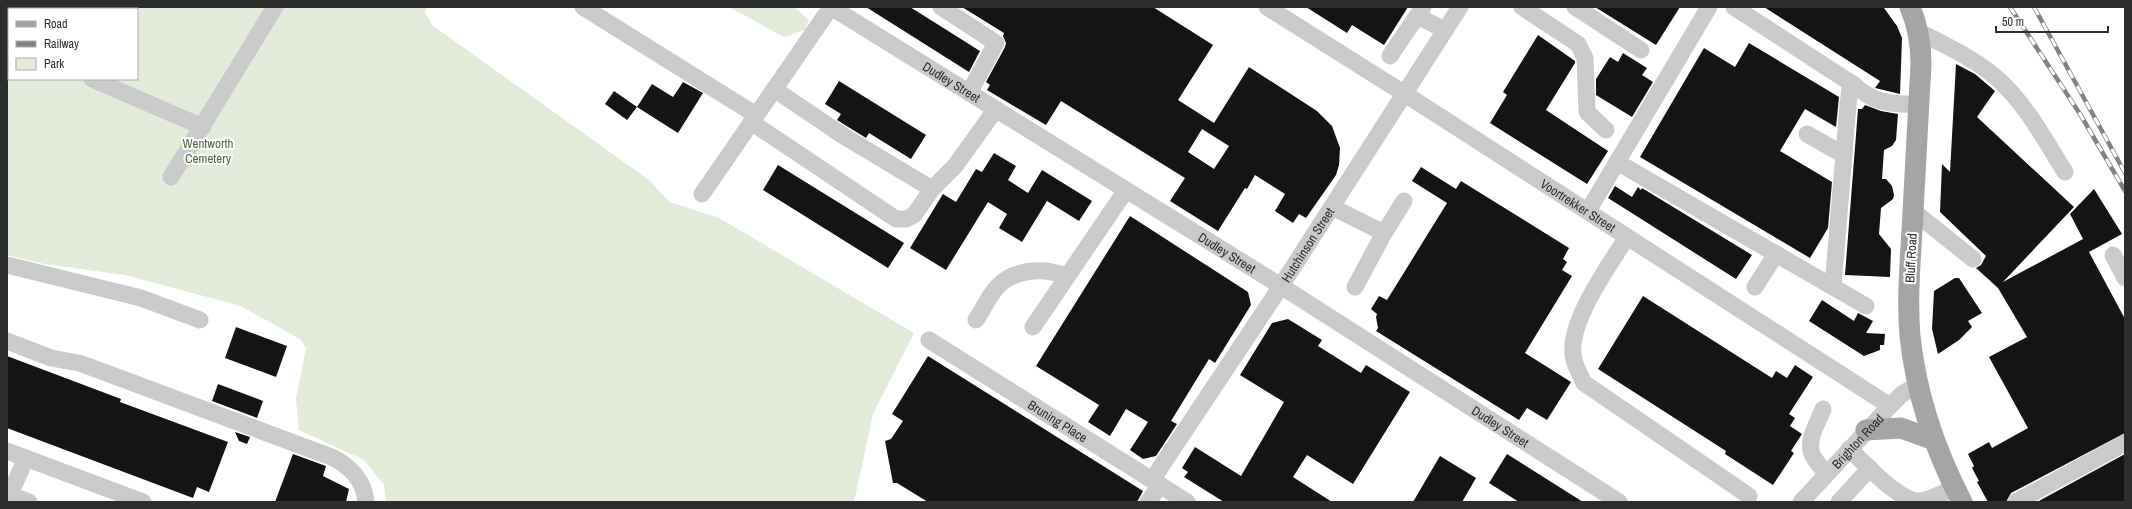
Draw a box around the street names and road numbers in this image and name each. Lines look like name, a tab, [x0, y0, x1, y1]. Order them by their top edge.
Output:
street label: Dudley Street	[920, 58, 984, 106]
street label: Voortrekker Street	[1537, 175, 1619, 236]
street label: Hutchinson Street	[1277, 204, 1338, 285]
street label: Dudley Street	[1195, 228, 1259, 277]
street label: Bluff Road	[1901, 233, 1921, 283]
street label: Bruning Place	[1025, 396, 1091, 446]
street label: Dudley Street	[1469, 402, 1532, 451]
street label: Brighton Road	[1828, 410, 1887, 472]

